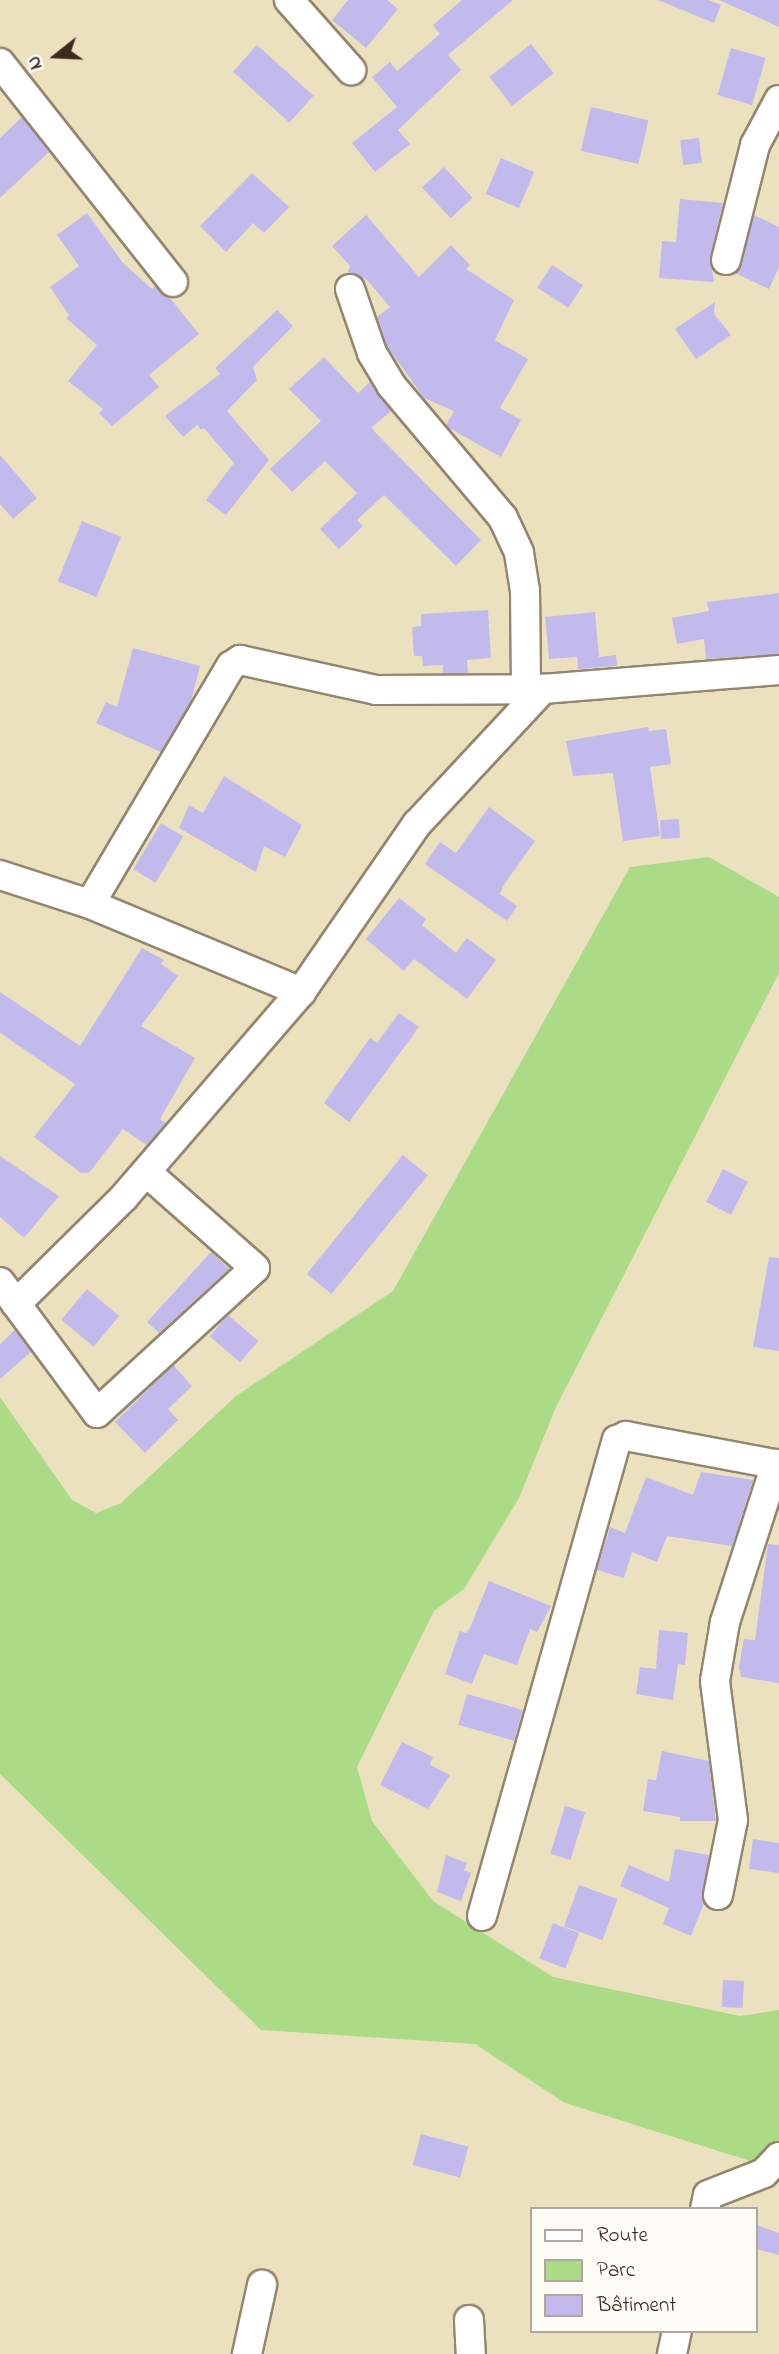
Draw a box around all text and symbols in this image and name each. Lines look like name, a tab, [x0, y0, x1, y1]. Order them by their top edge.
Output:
north arrow	[21, 21, 91, 91]
text: N	[21, 52, 50, 73]
legend	[530, 2207, 758, 2333]
text: Route	[597, 2221, 648, 2251]
text: Parc	[597, 2256, 635, 2286]
text: Bâtiment	[597, 2291, 676, 2321]

